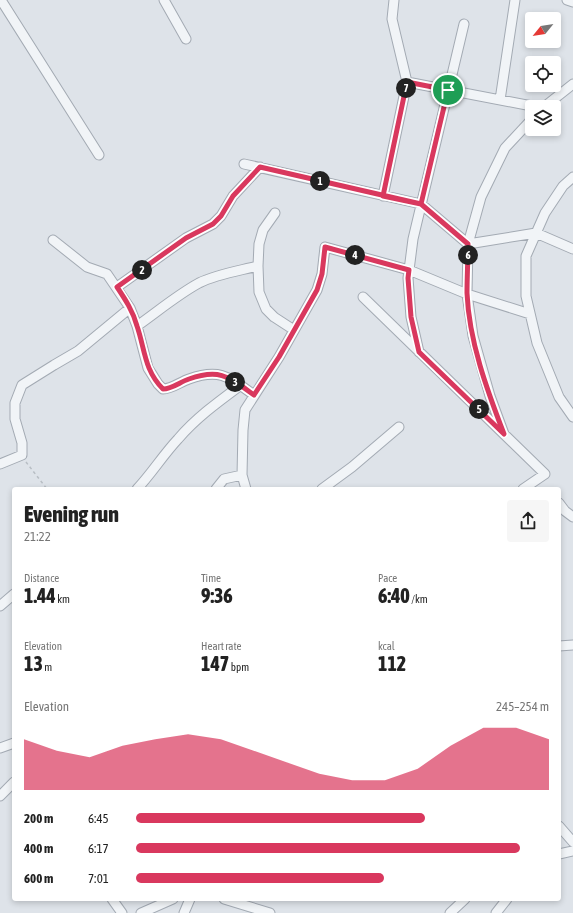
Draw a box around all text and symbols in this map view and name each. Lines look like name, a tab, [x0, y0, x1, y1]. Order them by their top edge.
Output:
north arrow	[525, 12, 561, 48]
map controls	[525, 12, 561, 136]
button: locate	[525, 56, 561, 92]
pin	[431, 73, 465, 107]
pin: 7	[396, 78, 416, 98]
icon: arrive	[437, 79, 459, 101]
text: 7	[403, 82, 409, 94]
button: layers	[525, 100, 561, 136]
pin: 1	[310, 171, 330, 191]
text: 1	[317, 175, 323, 187]
pin: 4	[345, 245, 365, 265]
pin: 6	[458, 245, 478, 265]
text: 4	[352, 249, 358, 261]
text: 6	[465, 249, 471, 261]
pin: 2	[132, 260, 152, 280]
text: 2	[139, 264, 145, 276]
pin: 3	[225, 372, 245, 392]
text: 3	[232, 376, 238, 388]
pin: 5	[469, 399, 489, 419]
text: 5	[476, 403, 482, 415]
button: share	[507, 500, 549, 542]
text: Evening run	[24, 501, 119, 527]
text: 21:22	[24, 529, 51, 544]
text: Distance	[24, 572, 59, 584]
text: Time	[201, 572, 221, 584]
text: Pace	[378, 572, 397, 584]
text: 1.44	[24, 584, 56, 607]
text: 9:36	[201, 584, 233, 607]
text: 6:40	[378, 584, 410, 607]
text: km	[56, 593, 70, 605]
text: /km	[410, 593, 428, 605]
text: Elevation	[24, 640, 62, 652]
text: Heart rate	[201, 640, 242, 652]
text: kcal	[378, 640, 395, 652]
text: 13	[24, 652, 43, 675]
text: 147	[201, 652, 229, 675]
text: 112	[378, 652, 406, 675]
text: m	[43, 661, 52, 673]
text: bpm	[229, 661, 249, 673]
text: Elevation	[24, 699, 69, 714]
text: 245–254 m	[496, 699, 549, 714]
text: 200 m	[24, 811, 53, 826]
text: 6:45	[88, 811, 109, 826]
text: 400 m	[24, 841, 53, 856]
text: 6:17	[88, 841, 109, 856]
text: 600 m	[24, 871, 53, 886]
text: 7:01	[88, 871, 109, 886]

